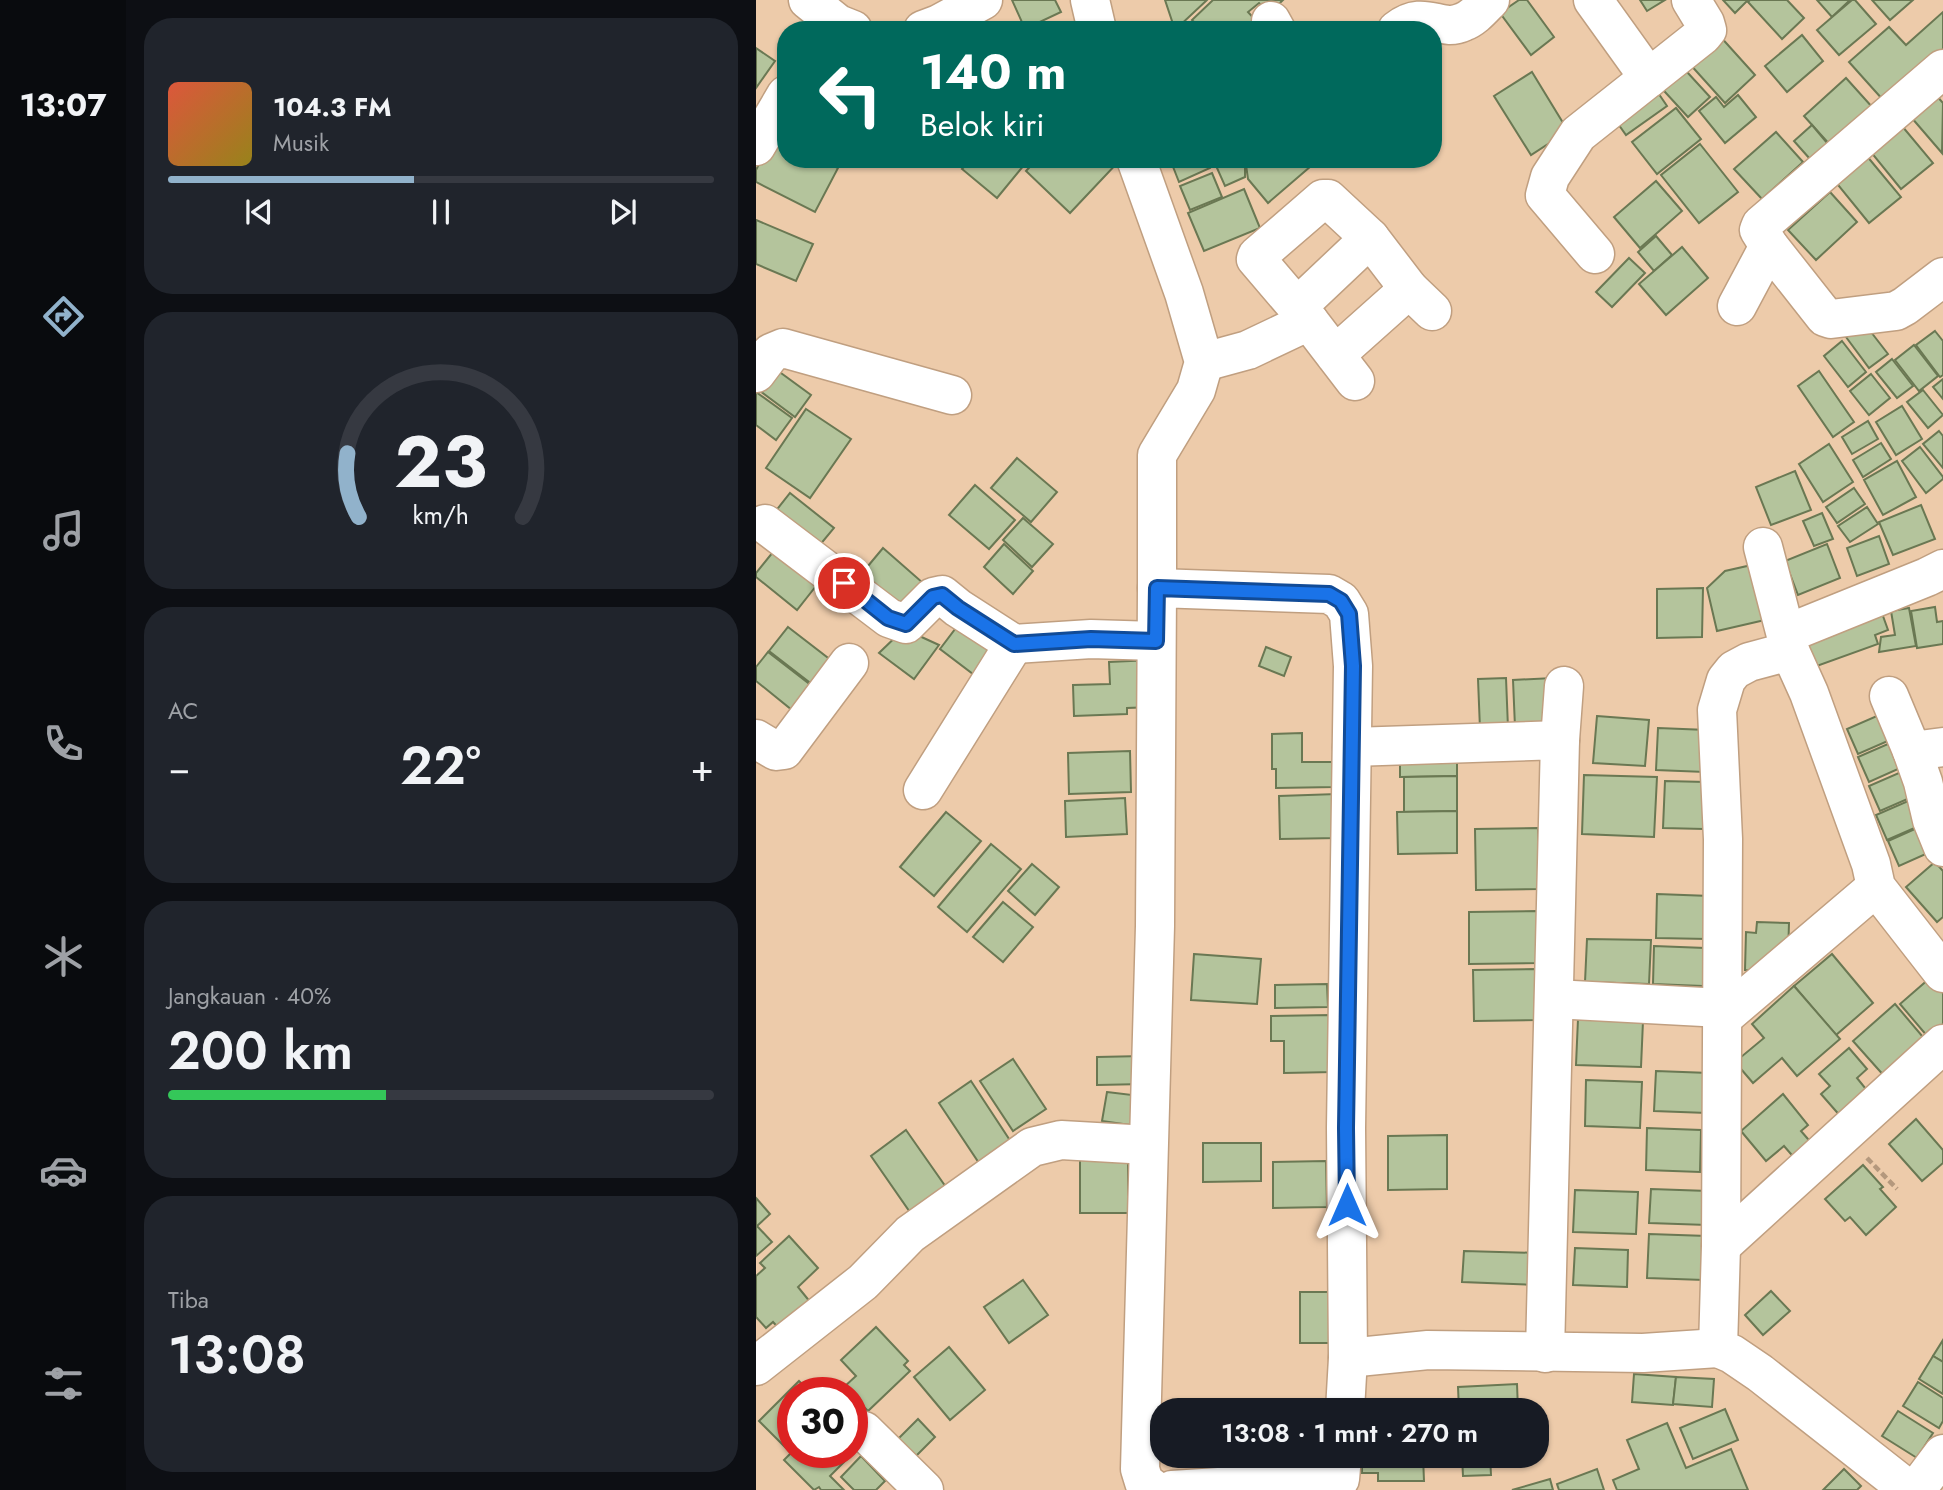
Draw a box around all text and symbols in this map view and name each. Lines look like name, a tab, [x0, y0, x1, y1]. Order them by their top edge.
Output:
text: 140 m	[920, 37, 1066, 107]
icon: left	[805, 49, 896, 140]
text: 13:07	[20, 82, 106, 128]
text: 104.3 FM	[273, 88, 391, 126]
text: Belok kiri	[920, 102, 1045, 148]
text: Musik	[273, 126, 329, 160]
icon: previous	[240, 193, 278, 231]
icon: pause	[422, 193, 460, 231]
icon: next	[604, 193, 642, 231]
icon: directions	[39, 292, 88, 341]
text: 23	[395, 409, 487, 514]
text: km/h	[413, 496, 469, 532]
icon: music	[39, 506, 88, 555]
pin	[814, 553, 874, 613]
icon: arrive	[825, 564, 863, 602]
text: AC	[168, 694, 198, 728]
icon: phone	[39, 719, 88, 768]
text: 22°	[400, 728, 481, 804]
text: −	[168, 740, 190, 795]
text: +	[691, 740, 714, 795]
icon: climate	[39, 932, 88, 981]
text: Jangkauan · 40%	[168, 979, 331, 1013]
text: 200 km	[168, 1013, 353, 1089]
icon: car	[39, 1146, 88, 1195]
position arrow	[1310, 1168, 1384, 1242]
text: Tiba	[168, 1283, 209, 1317]
text: 13:08	[168, 1317, 306, 1393]
icon: filters	[39, 1359, 88, 1408]
speed limit sign: 30	[777, 1377, 868, 1468]
text: 13:08 · 1 mnt · 270 m	[1221, 1414, 1478, 1452]

